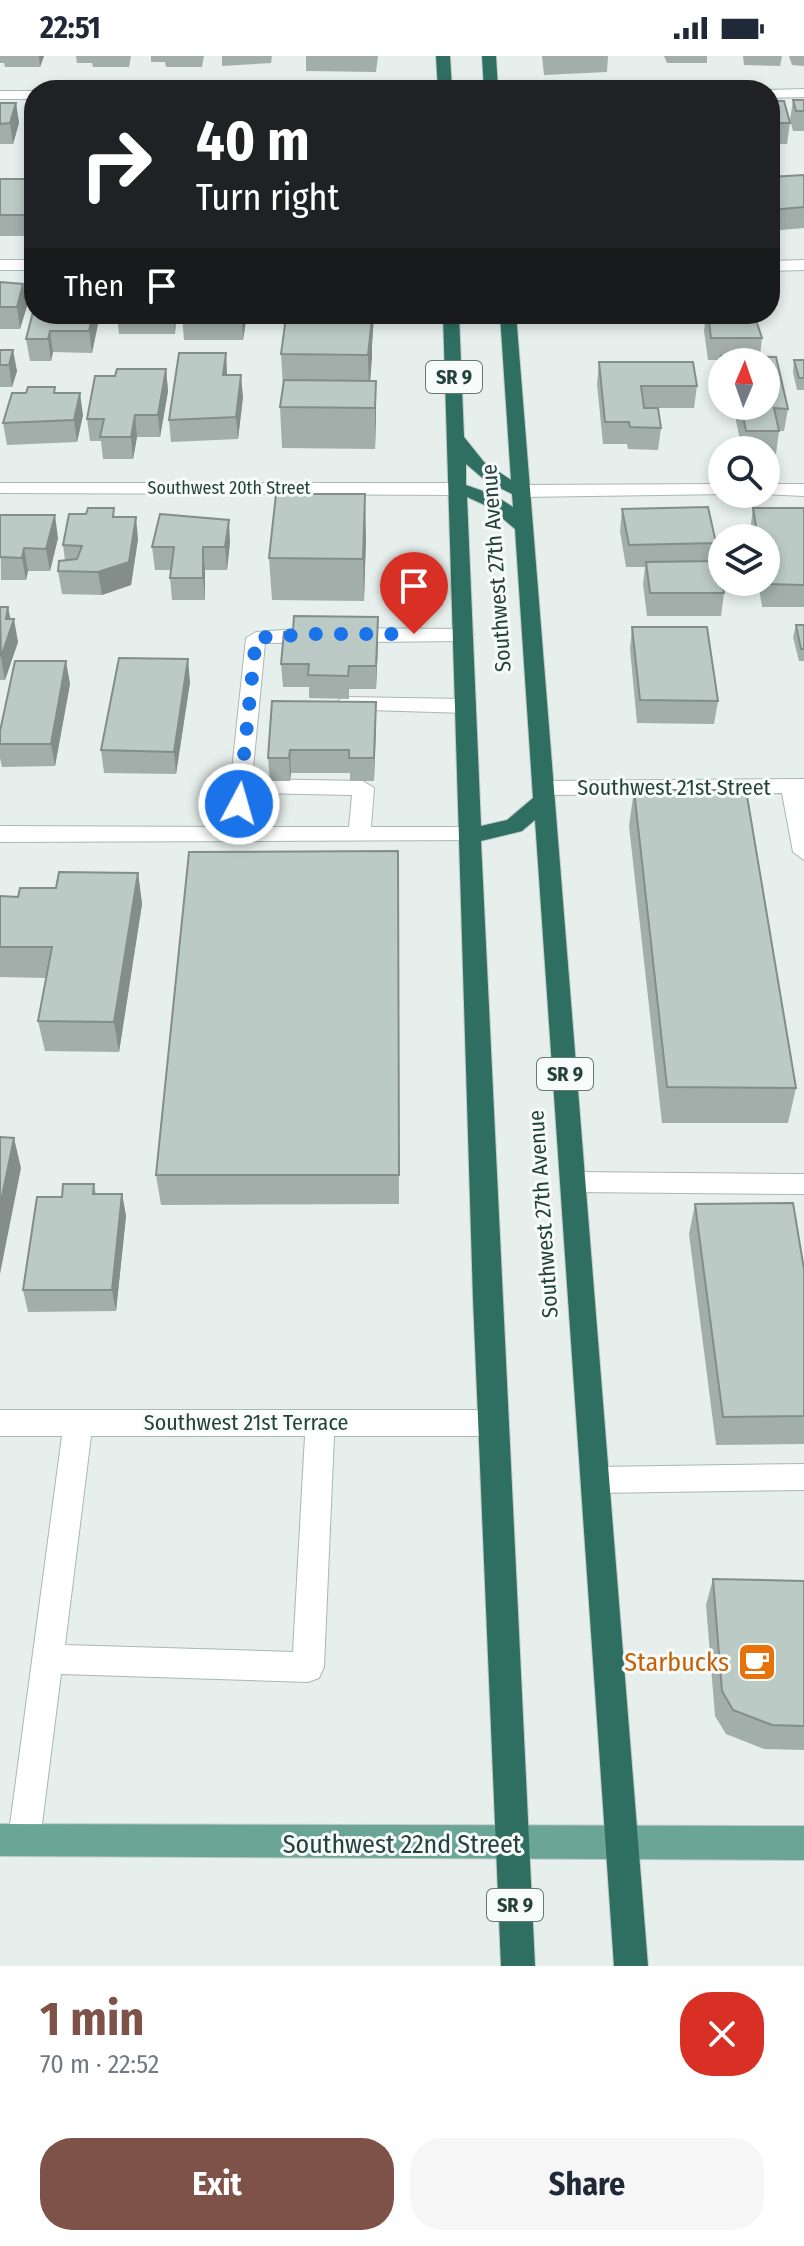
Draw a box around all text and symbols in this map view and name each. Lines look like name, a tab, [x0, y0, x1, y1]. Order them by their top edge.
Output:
text: 22:51	[40, 10, 101, 46]
text: 40 m	[196, 108, 310, 175]
icon: right	[64, 112, 168, 216]
text: Turn right	[196, 176, 339, 220]
icon: arrive	[140, 264, 184, 308]
text: Then	[64, 268, 124, 304]
north arrow	[708, 348, 780, 420]
map controls	[708, 348, 780, 596]
road number: SR 9	[426, 361, 482, 393]
button: search	[708, 436, 780, 508]
street label: Southwest 27th Avenue	[475, 463, 517, 673]
street label: Southwest 20th Street	[148, 477, 311, 499]
button: layers	[708, 524, 780, 596]
pin	[380, 552, 448, 634]
icon: arrive	[392, 564, 436, 608]
position arrow	[197, 762, 281, 846]
street label: Southwest 21st Street	[577, 774, 772, 801]
road number: SR 9	[537, 1058, 593, 1090]
street label: Southwest 27th Avenue	[522, 1109, 564, 1319]
street label: Southwest 21st Terrace	[144, 1409, 348, 1436]
cafe icon: Starbucks	[736, 1641, 778, 1683]
place label: Starbucks	[624, 1647, 729, 1678]
street label: Southwest 22nd Street	[283, 1829, 522, 1860]
road number: SR 9	[487, 1889, 543, 1921]
text: 1 min	[40, 1990, 145, 2048]
button: close	[680, 1992, 764, 2076]
text: 70 m · 22:52	[40, 2049, 159, 2080]
button: Exit	[40, 2138, 394, 2230]
button: Share	[410, 2138, 764, 2230]

